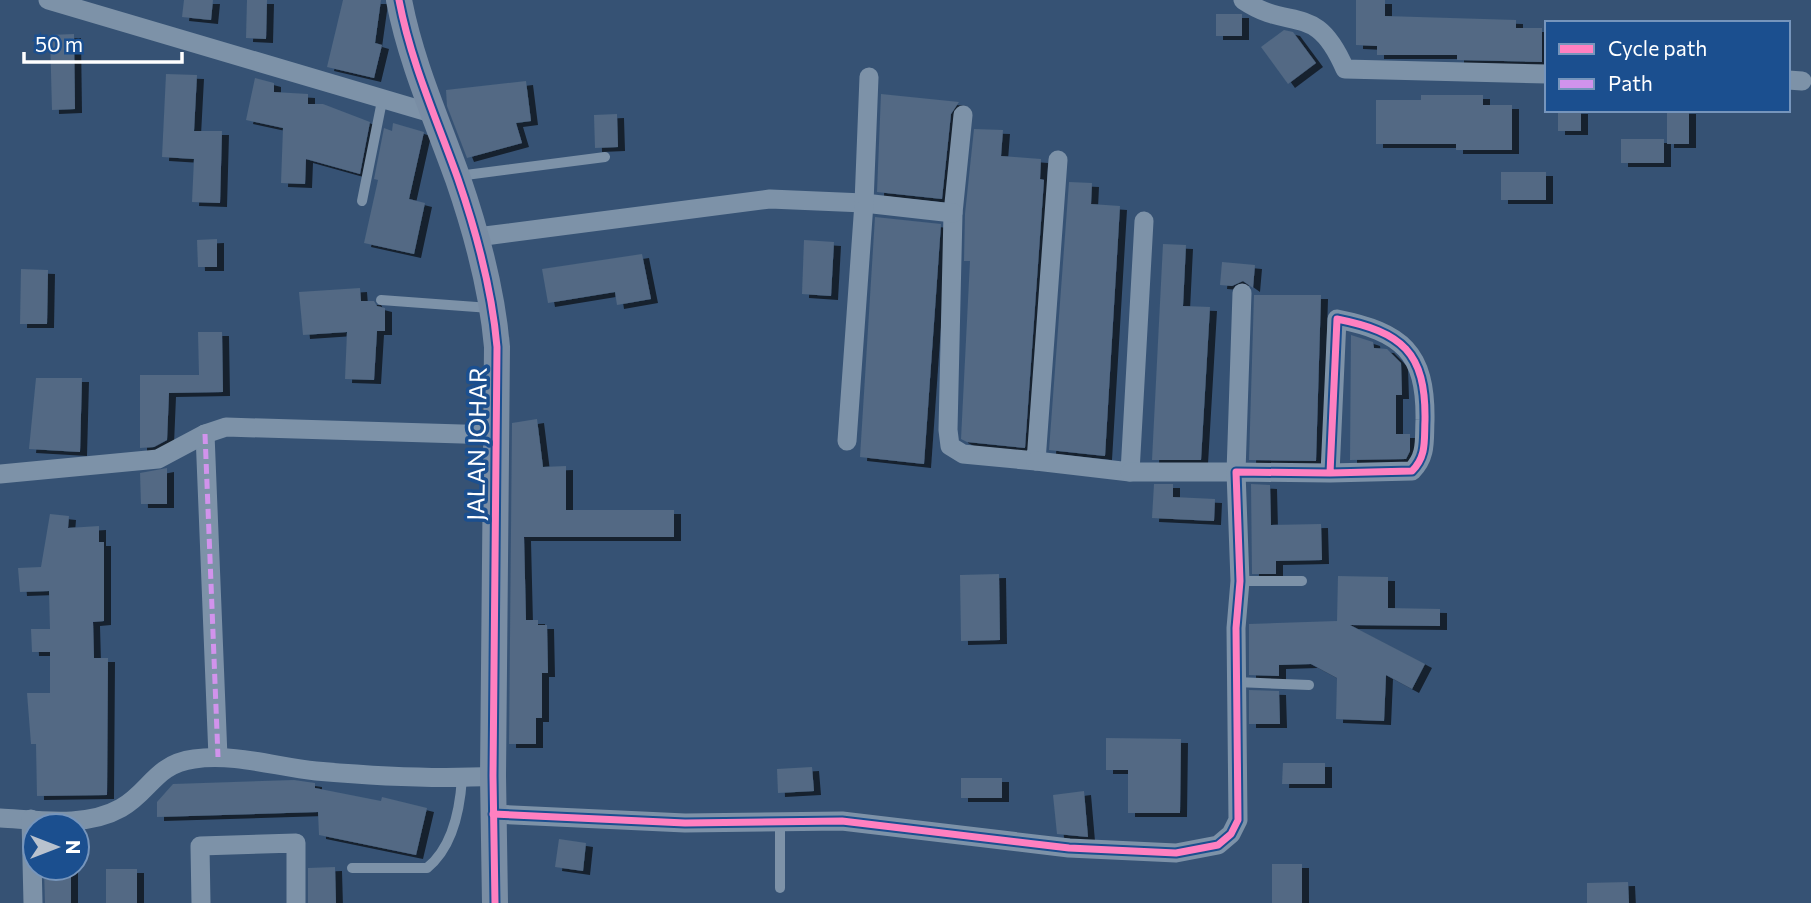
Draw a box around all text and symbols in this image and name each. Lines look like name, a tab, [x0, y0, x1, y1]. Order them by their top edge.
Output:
scale bar	[24, 21, 182, 65]
legend	[1545, 21, 1790, 112]
text: 50 m	[35, 31, 83, 56]
text: Cycle path	[1608, 35, 1707, 60]
text: Path	[1608, 70, 1653, 95]
street label: JALAN JOHAR	[460, 367, 492, 521]
north arrow	[21, 812, 91, 882]
text: N	[62, 840, 85, 854]

